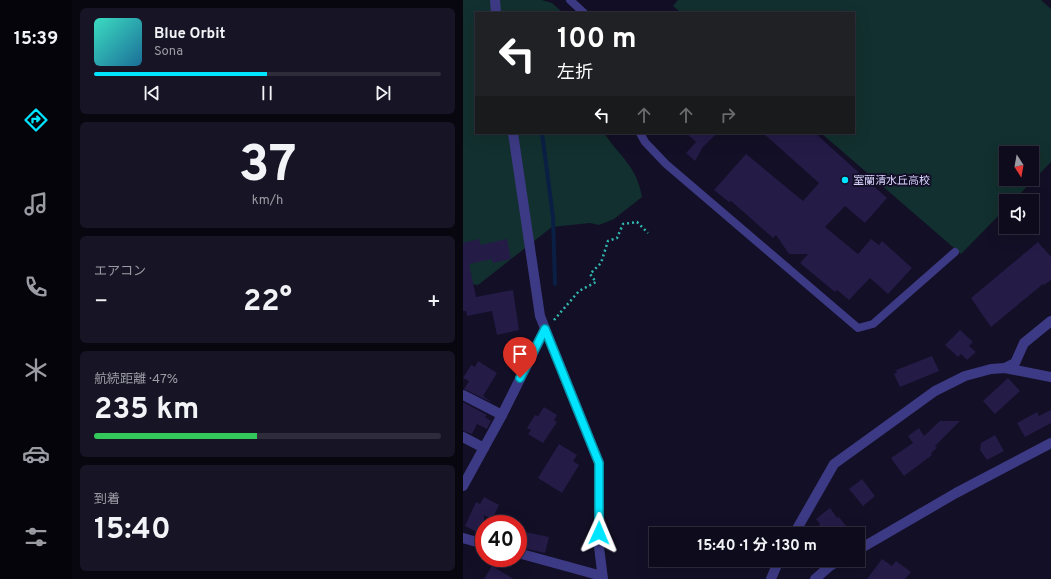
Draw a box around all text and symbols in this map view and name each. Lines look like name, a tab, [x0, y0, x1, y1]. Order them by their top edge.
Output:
text: 100 m	[557, 22, 637, 58]
text: Blue Orbit	[154, 25, 225, 44]
text: 15:39	[14, 28, 58, 51]
icon: left	[491, 28, 543, 80]
text: Sona	[154, 44, 183, 60]
text: 左折	[557, 62, 593, 85]
icon: previous	[141, 82, 163, 104]
icon: pause	[256, 82, 278, 104]
icon: next	[372, 82, 394, 104]
icon: left	[591, 104, 613, 126]
icon: ahead	[633, 104, 655, 126]
icon: ahead	[675, 104, 697, 126]
icon: right	[717, 104, 739, 126]
icon: directions	[22, 106, 50, 134]
text: 37	[238, 134, 297, 200]
north arrow	[999, 146, 1039, 186]
map controls	[999, 146, 1039, 234]
place label: 室蘭清水丘高校	[853, 174, 930, 188]
marker: 室蘭清水丘高校	[840, 175, 850, 185]
icon: music	[22, 190, 50, 218]
text: km/h	[252, 193, 283, 209]
button: sound	[999, 194, 1039, 234]
text: エアコン	[94, 264, 146, 280]
icon: phone	[22, 273, 50, 301]
text: 22°	[243, 284, 292, 321]
text: −	[94, 289, 108, 316]
text: +	[427, 289, 441, 316]
pin	[503, 337, 537, 378]
icon: arrive	[509, 343, 531, 365]
icon: climate	[22, 356, 50, 384]
text: 航続距離 · 47%	[94, 372, 178, 388]
text: 235 km	[94, 392, 199, 429]
icon: car	[22, 440, 50, 468]
text: 到着	[94, 492, 120, 508]
text: 15:40	[94, 512, 171, 549]
position arrow	[578, 512, 620, 554]
speed limit sign: 40	[475, 515, 527, 567]
icon: filters	[22, 523, 50, 551]
text: 15:40 · 1 分 · 130 m	[697, 537, 817, 556]

